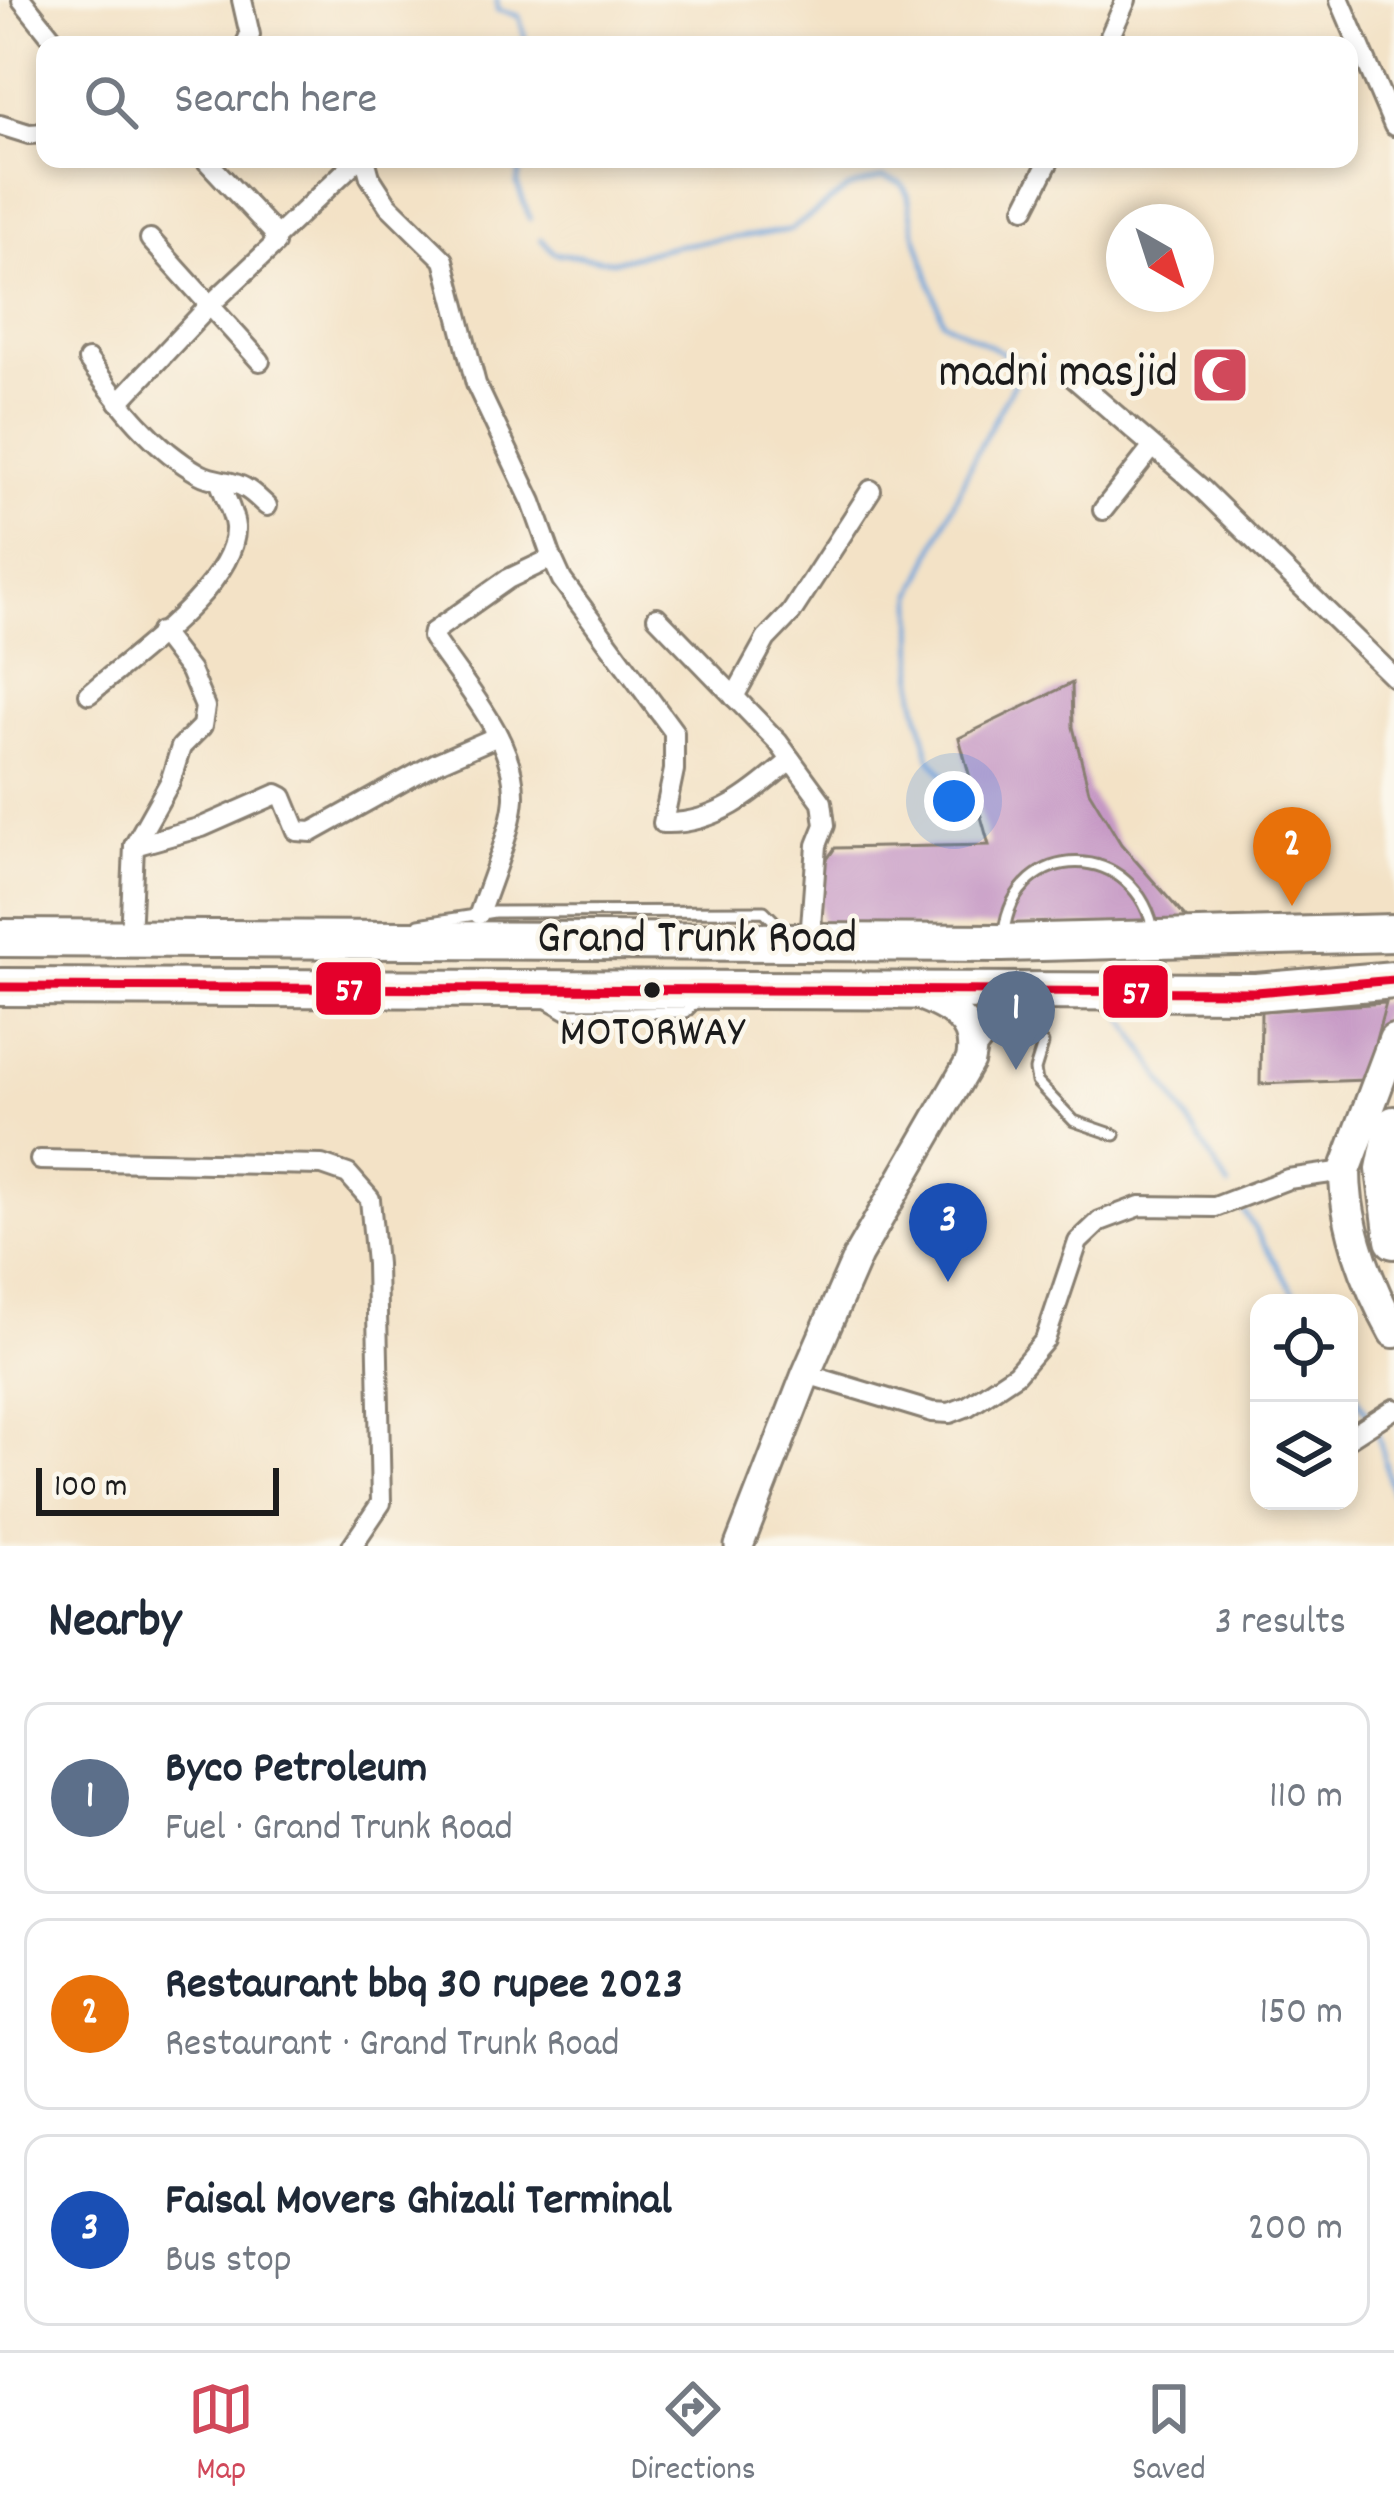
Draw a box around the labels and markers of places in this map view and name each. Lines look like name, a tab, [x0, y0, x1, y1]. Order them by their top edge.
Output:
place label: madni masjid	[938, 341, 1178, 410]
mosque icon: madni masjid	[1189, 344, 1251, 406]
pin: 2	[1253, 807, 1331, 906]
pin: 1	[977, 971, 1055, 1070]
marker: MOTORWAY	[641, 979, 663, 1001]
place label: MOTORWAY	[560, 1003, 746, 1067]
pin: 3	[909, 1183, 987, 1282]

